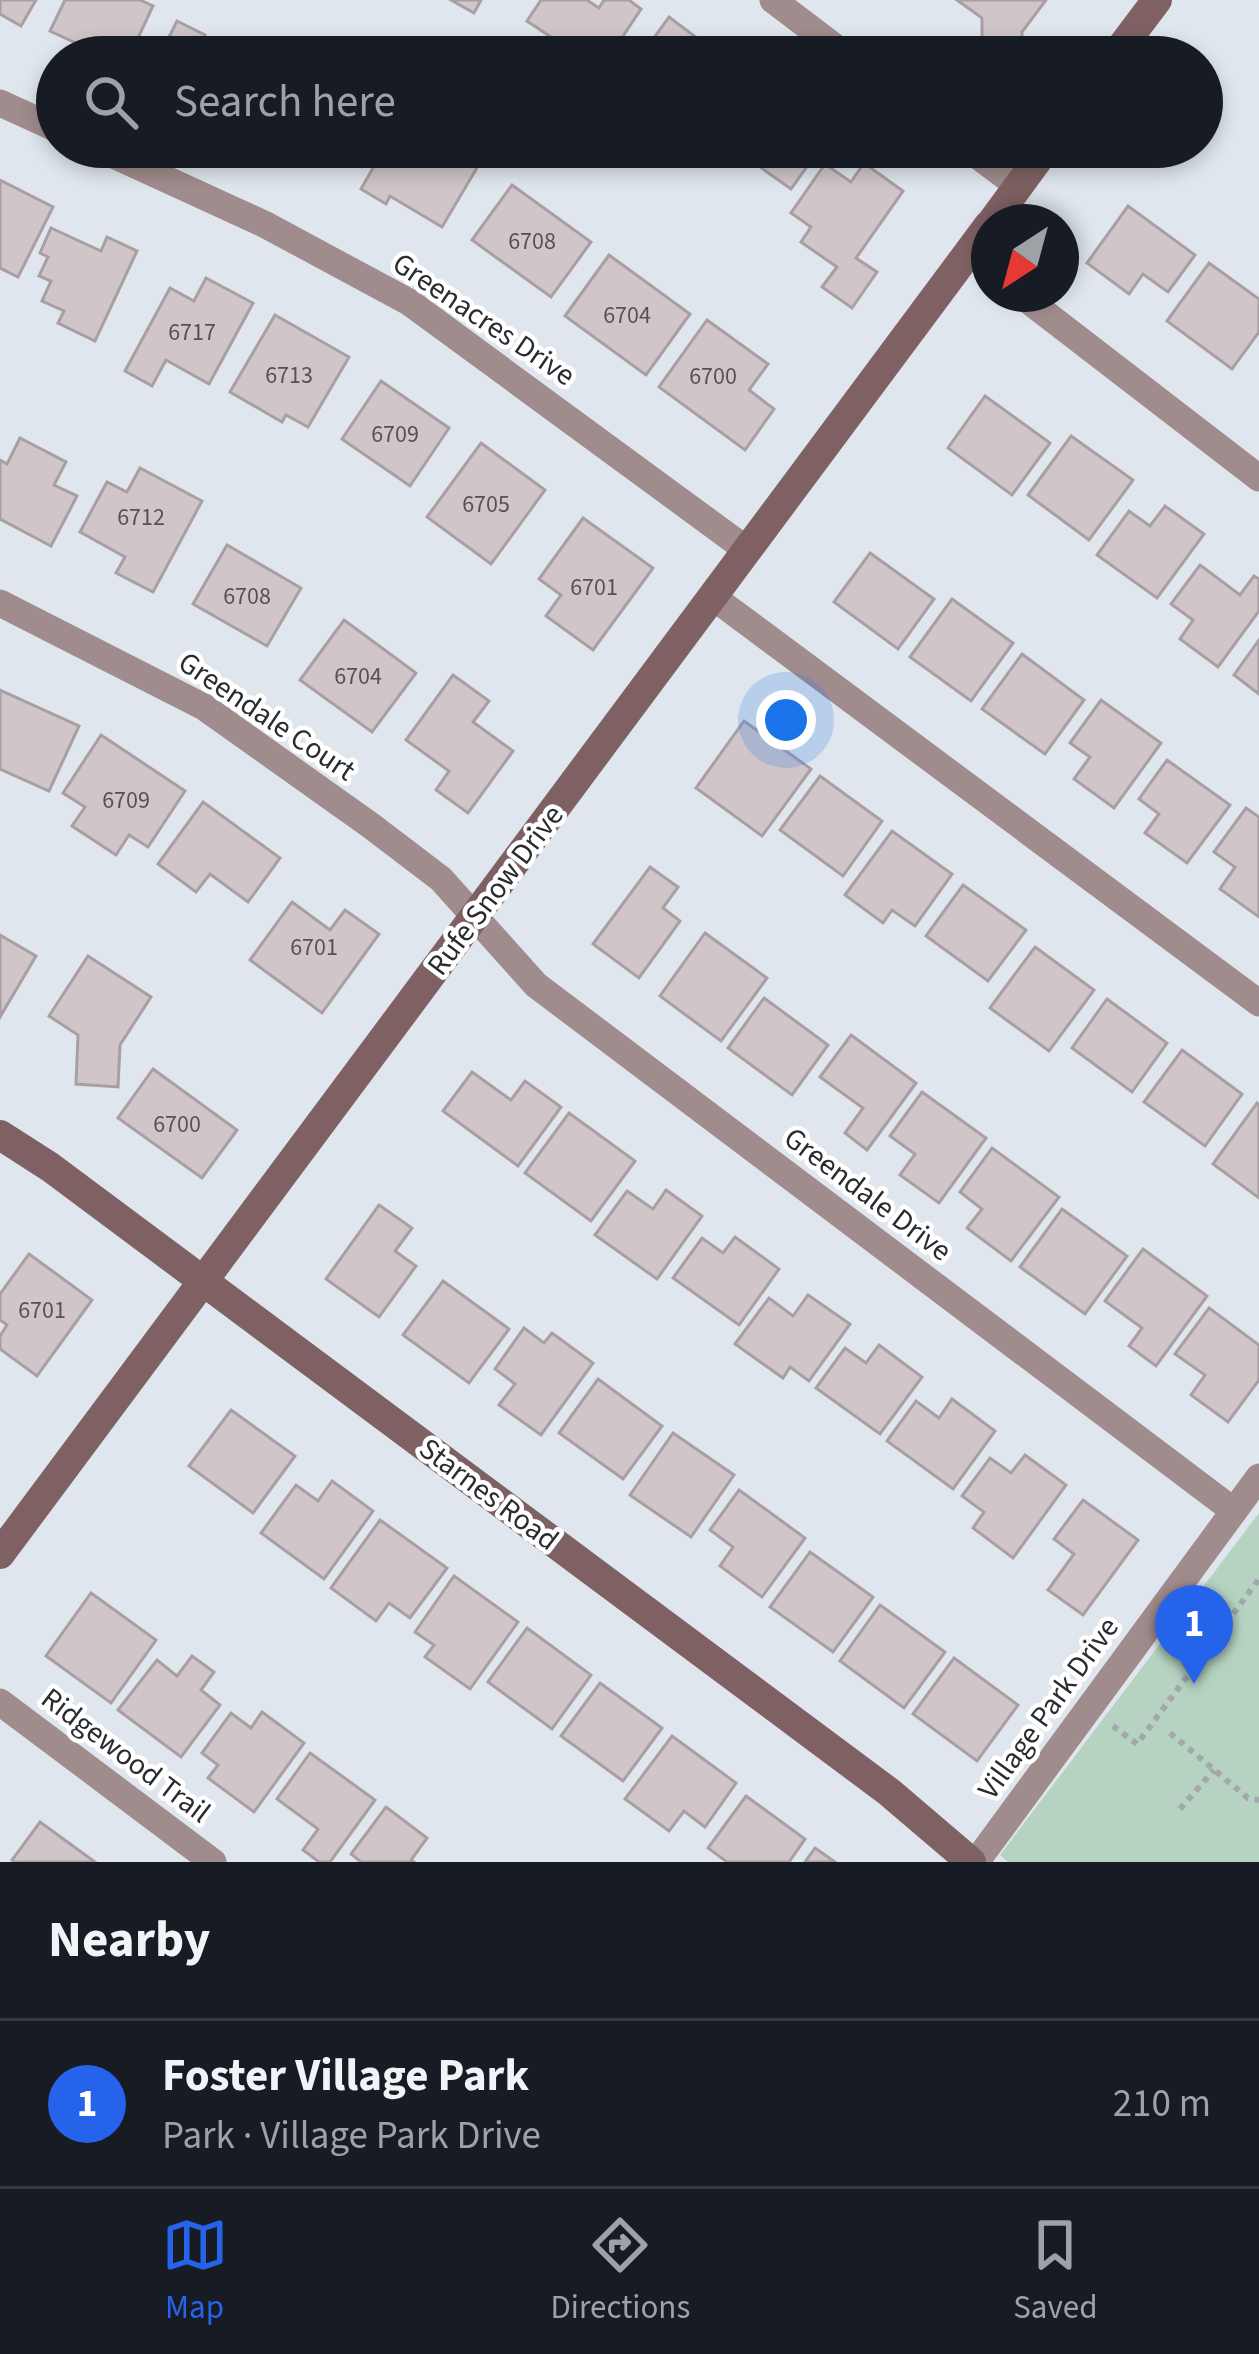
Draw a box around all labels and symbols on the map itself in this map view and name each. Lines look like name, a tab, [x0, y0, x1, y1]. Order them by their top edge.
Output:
north arrow	[971, 204, 1079, 312]
house number: 6708	[508, 224, 556, 259]
street label: Greenacres Drive	[384, 242, 584, 397]
house number: 6704	[603, 298, 651, 333]
house number: 6717	[168, 315, 216, 350]
house number: 6713	[265, 358, 313, 393]
house number: 6700	[689, 359, 737, 394]
house number: 6709	[371, 417, 419, 452]
house number: 6705	[462, 487, 510, 522]
house number: 6712	[117, 500, 165, 535]
house number: 6701	[570, 570, 618, 605]
house number: 6708	[223, 579, 271, 614]
street label: Greendale Court	[170, 641, 364, 792]
house number: 6704	[334, 659, 382, 694]
your location	[756, 690, 816, 750]
house number: 6709	[102, 783, 150, 818]
street label: Rufe Snow Drive	[417, 796, 574, 985]
house number: 6701	[290, 930, 338, 965]
house number: 6700	[153, 1107, 201, 1142]
street label: Greendale Drive	[775, 1117, 961, 1272]
house number: 6701	[18, 1293, 66, 1328]
street label: Starnes Road	[410, 1428, 567, 1561]
pin: 1	[1155, 1585, 1233, 1684]
street label: Village Park Drive	[968, 1608, 1129, 1808]
street label: Ridgewood Trail	[32, 1677, 219, 1833]

